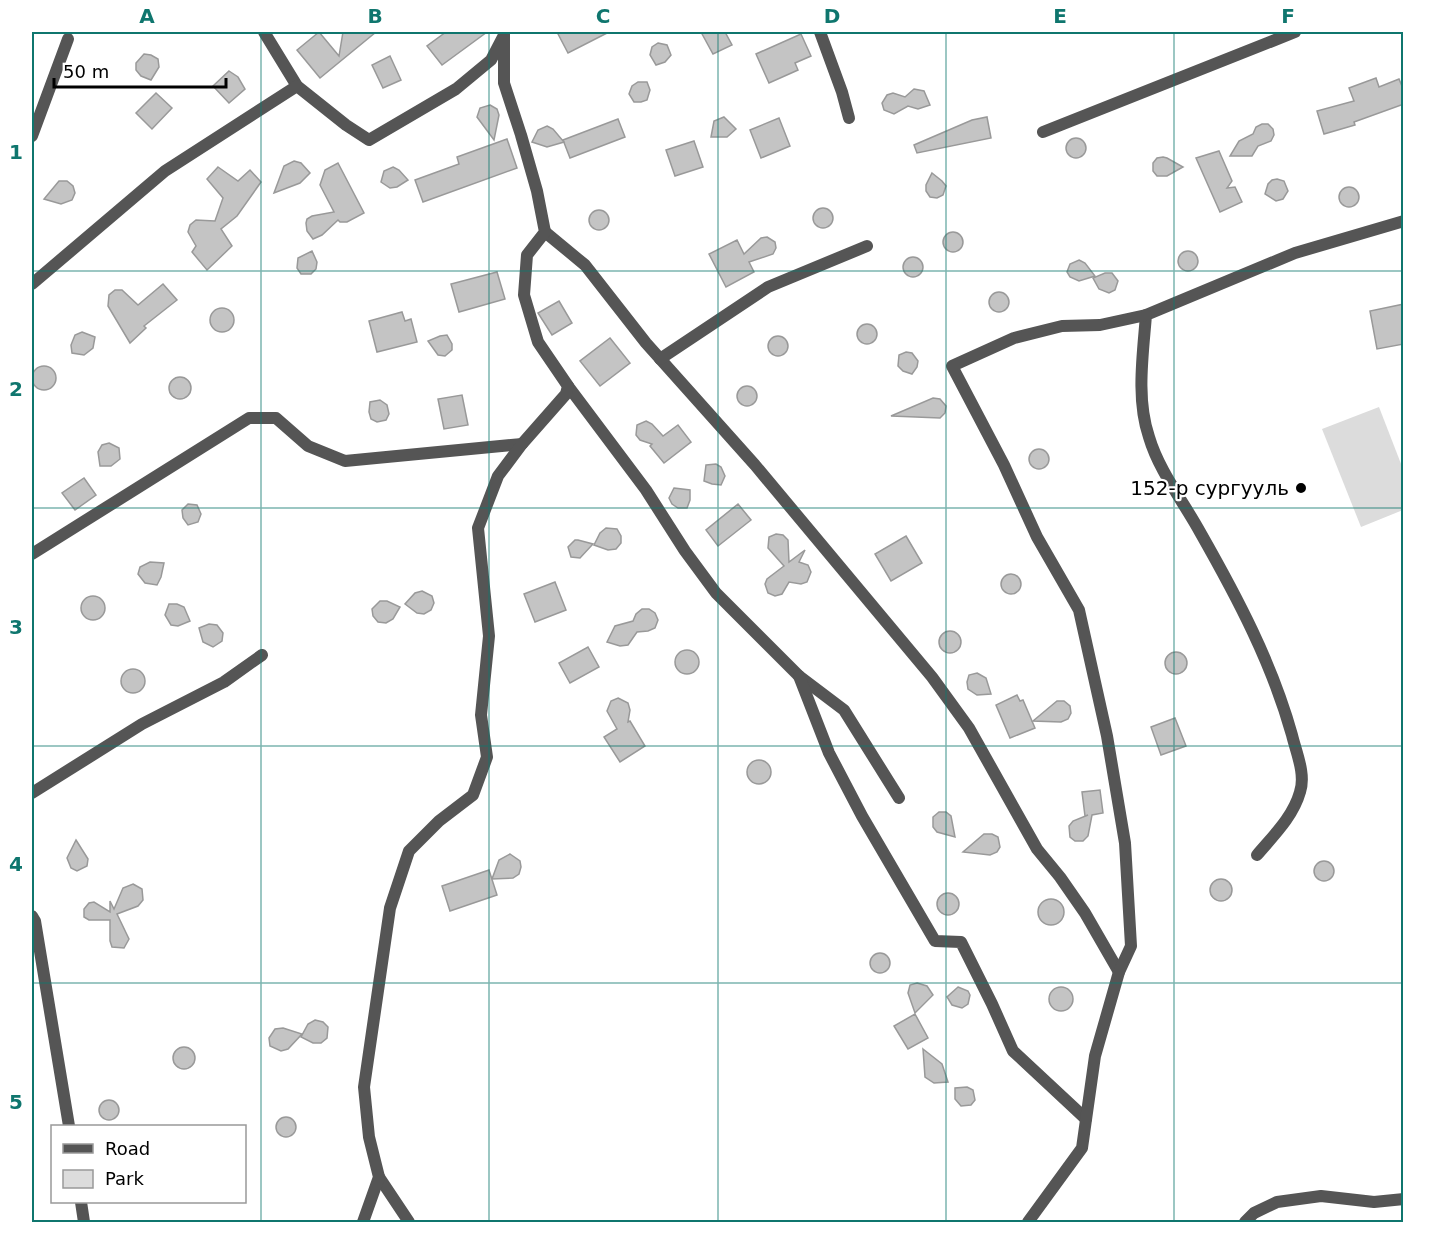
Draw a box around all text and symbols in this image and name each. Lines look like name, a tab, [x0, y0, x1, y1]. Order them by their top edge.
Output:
text: A	[139, 4, 155, 28]
text: B	[367, 4, 383, 28]
text: C	[596, 4, 610, 28]
text: D	[824, 4, 840, 28]
text: E	[1053, 4, 1067, 28]
text: F	[1281, 4, 1295, 28]
scale bar	[54, 51, 226, 89]
text: 50 m	[63, 61, 109, 82]
text: 1	[9, 140, 23, 164]
text: 2	[9, 377, 23, 401]
place label: 152-р сургууль	[1130, 476, 1289, 500]
marker: 152-р сургууль	[1294, 481, 1308, 495]
text: 3	[9, 615, 23, 639]
text: 4	[9, 852, 23, 876]
text: 5	[9, 1090, 23, 1114]
legend	[51, 1125, 246, 1203]
text: Road	[105, 1138, 150, 1159]
text: Park	[105, 1168, 144, 1189]

